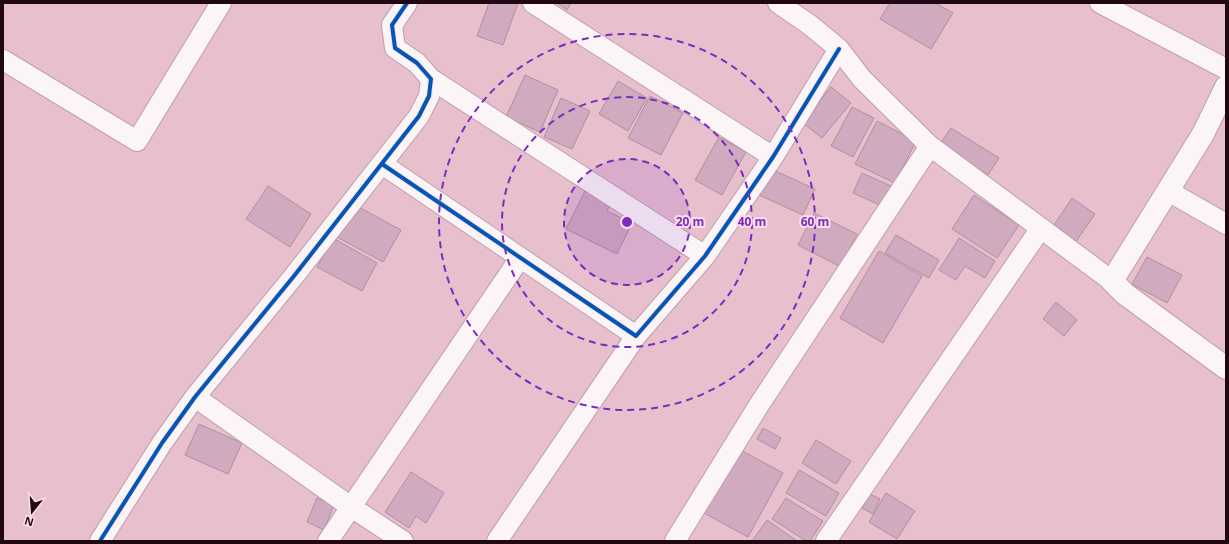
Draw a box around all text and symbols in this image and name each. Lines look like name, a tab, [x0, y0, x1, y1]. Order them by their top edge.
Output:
text: 20 m	[676, 213, 704, 230]
text: 40 m	[738, 213, 766, 230]
text: 60 m	[801, 213, 829, 230]
centre of rings	[620, 215, 634, 229]
north arrow	[12, 492, 52, 532]
text: N	[22, 514, 35, 531]

